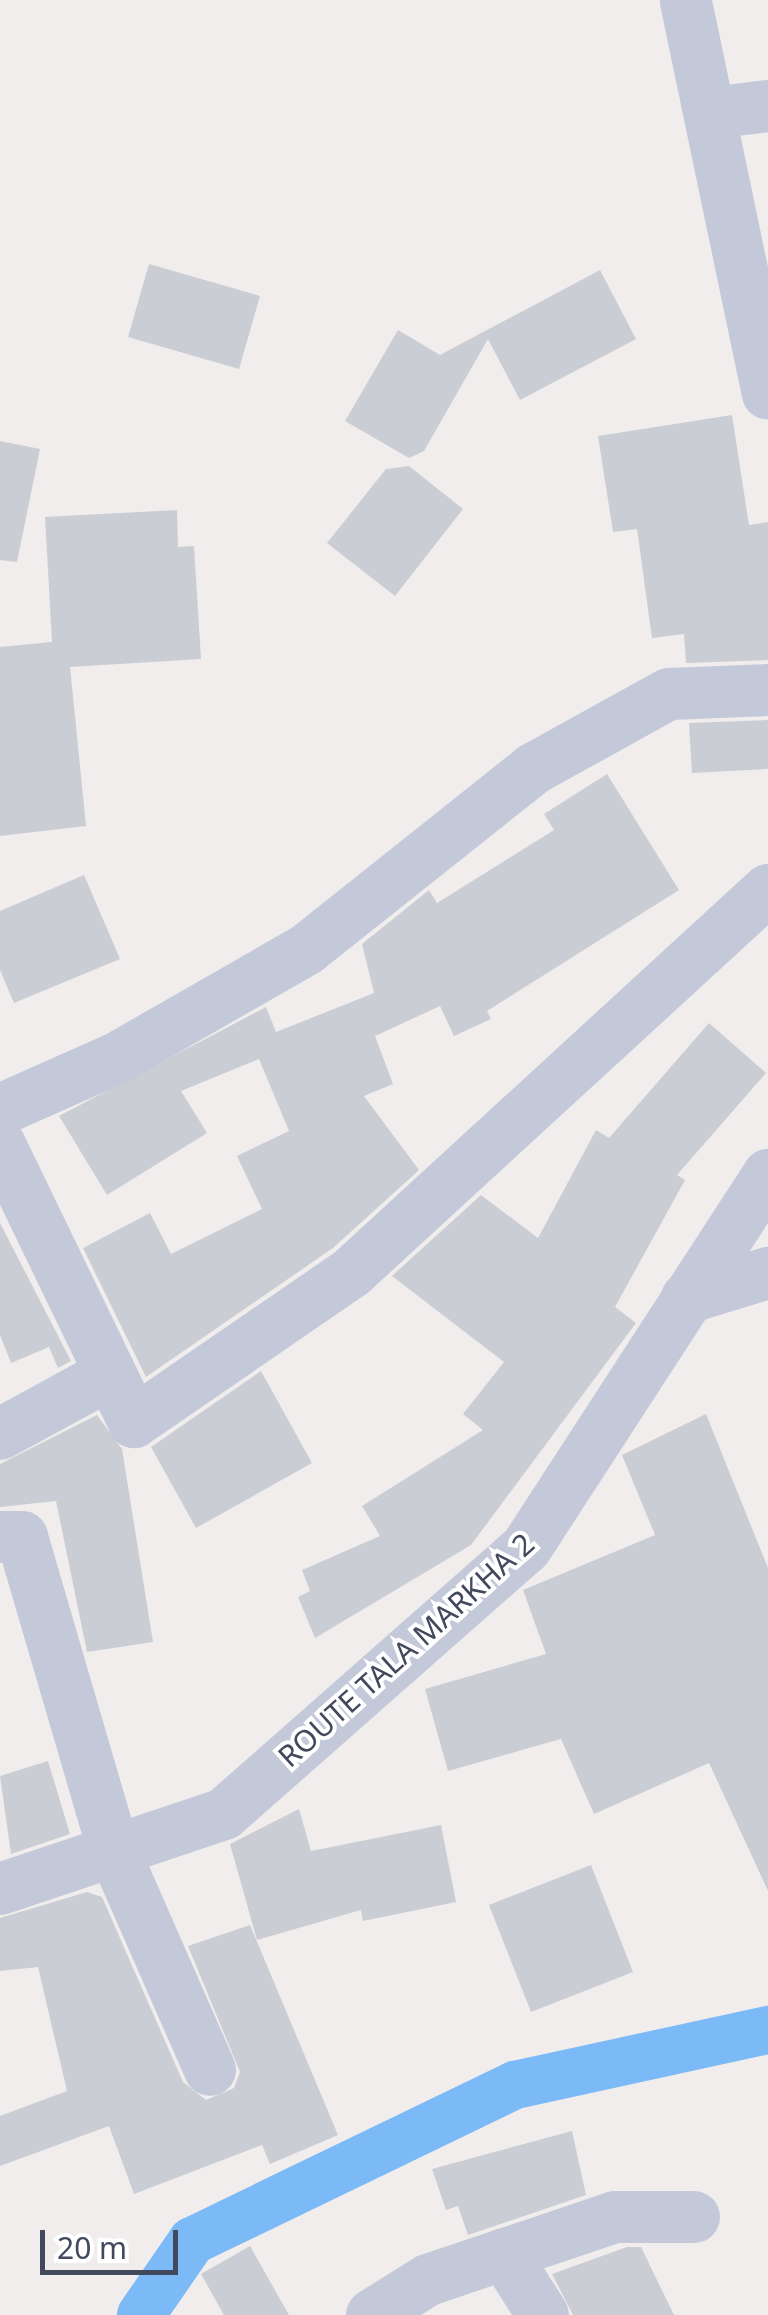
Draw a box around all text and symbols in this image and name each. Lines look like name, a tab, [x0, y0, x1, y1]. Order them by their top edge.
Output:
street label: ROUTE TALA MARKHA 2	[271, 1526, 541, 1774]
scale bar	[45, 2210, 182, 2272]
text: 20 m	[57, 2227, 127, 2268]

